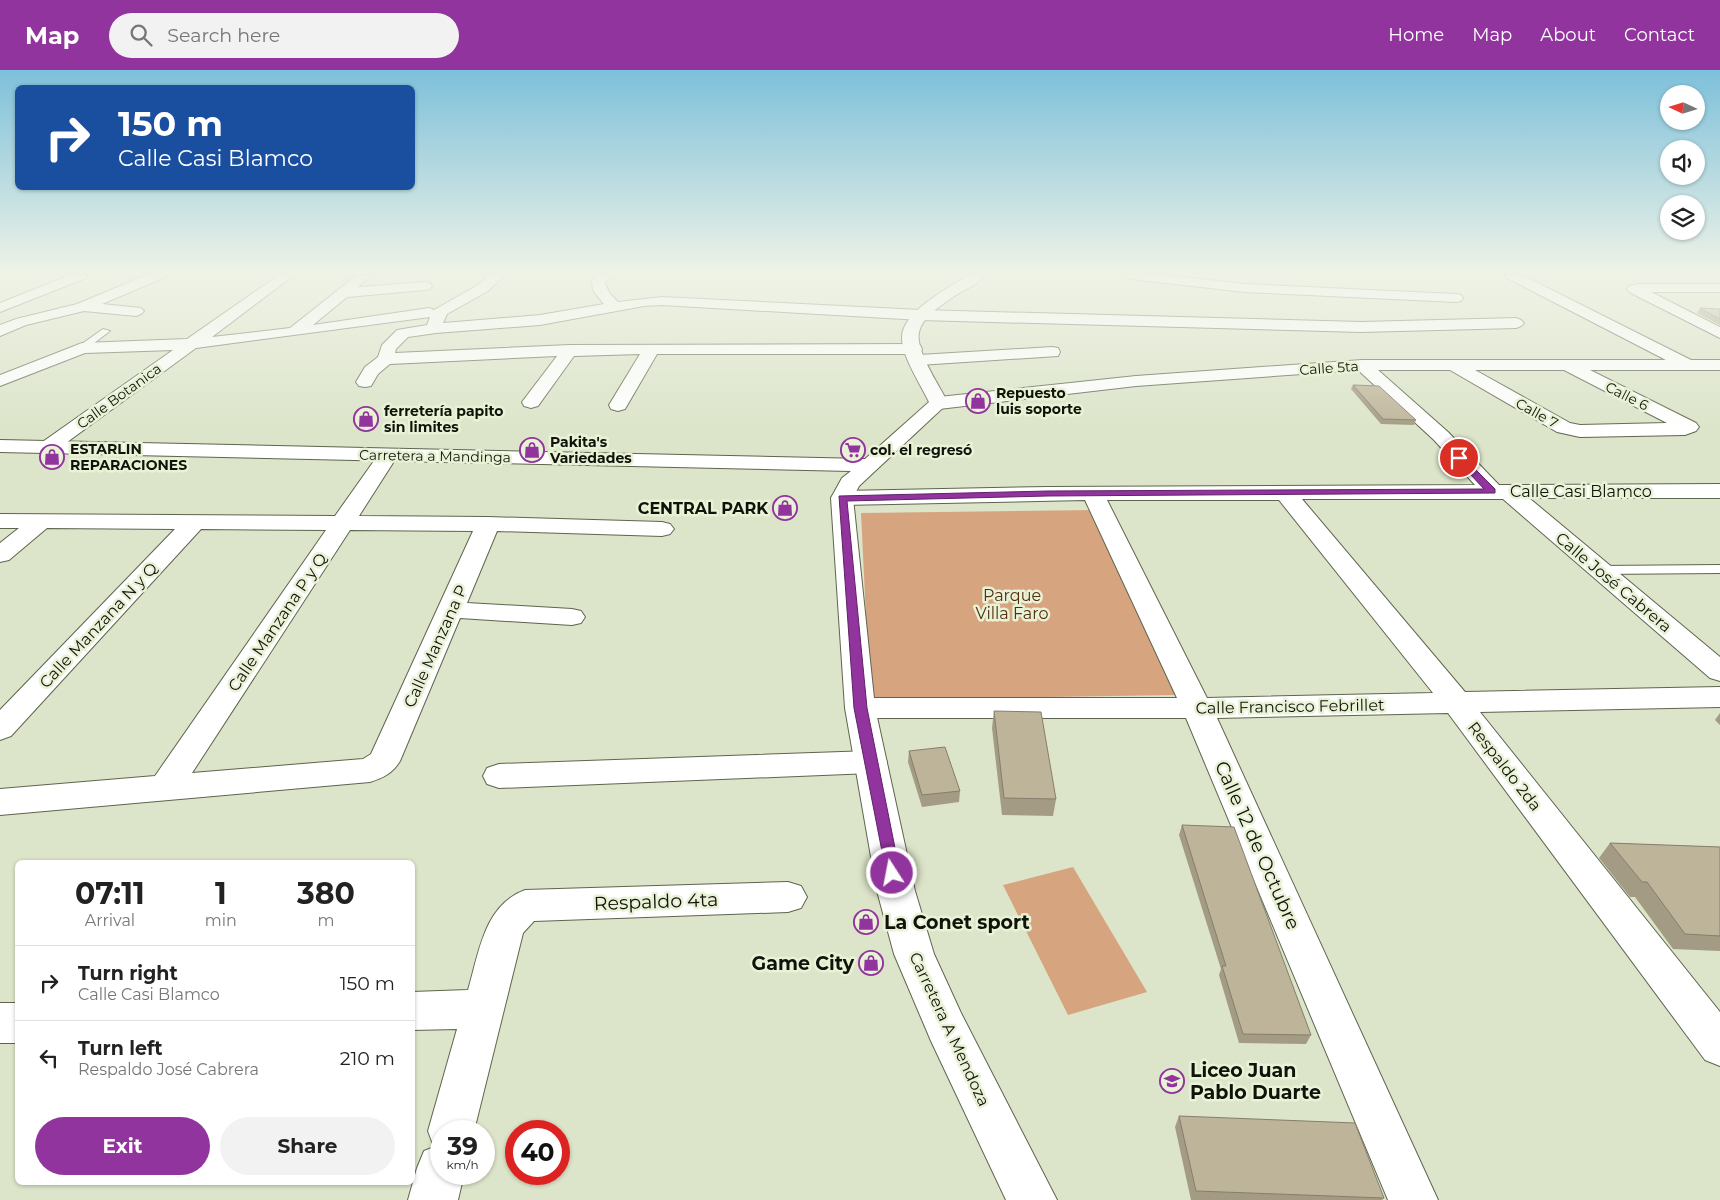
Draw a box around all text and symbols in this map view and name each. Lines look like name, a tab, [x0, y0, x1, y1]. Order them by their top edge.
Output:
search box	[109, 13, 459, 58]
text: Map	[25, 21, 79, 50]
icon: search	[127, 21, 155, 49]
text: Search here	[167, 24, 280, 47]
text: Home	[1388, 24, 1444, 46]
text: Map	[1472, 24, 1512, 46]
text: About	[1540, 24, 1596, 46]
text: Contact	[1624, 24, 1695, 46]
north arrow	[1660, 85, 1705, 130]
map controls	[1660, 85, 1705, 240]
text: 150 m	[118, 102, 223, 145]
icon: right	[35, 105, 100, 170]
button: sound	[1660, 140, 1705, 185]
text: Calle Casi Blamco	[118, 145, 313, 172]
button: layers	[1660, 195, 1705, 240]
street label: Calle 5ta	[1299, 357, 1359, 379]
street label: Calle Botanica	[73, 359, 165, 433]
street label: Calle 6	[1602, 377, 1652, 415]
place label: Repuesto luis soporte	[996, 384, 1082, 418]
shop icon: Repuesto luis soporte	[965, 388, 991, 414]
street label: Calle 7	[1513, 394, 1561, 432]
place label: ferretería papito sin limites	[384, 402, 503, 436]
shop icon: ferretería papito sin limites	[353, 406, 379, 432]
place label: Pakita's Variedades	[549, 433, 632, 467]
shop icon: Pakita's Variedades	[519, 437, 545, 463]
supermarket icon: col. el regresó	[840, 437, 866, 463]
pin	[1438, 437, 1480, 479]
place label: ESTARLIN REPARACIONES	[70, 440, 187, 474]
place label: col. el regresó	[870, 441, 972, 459]
shop icon: ESTARLIN REPARACIONES	[39, 444, 65, 470]
icon: arrive	[1445, 444, 1473, 472]
street label: Carretera a Mandinga	[359, 446, 511, 466]
street label: Calle Casi Blamco	[1510, 482, 1652, 501]
shop icon: CENTRAL PARK	[772, 495, 798, 521]
place label: CENTRAL PARK	[638, 499, 769, 518]
street label: Calle José Cabrera	[1552, 528, 1675, 636]
street label: Calle Manzana P y Q	[224, 549, 331, 695]
street label: Calle Manzana N y Q	[35, 558, 162, 692]
street label: Calle Manzana P	[400, 582, 471, 710]
park label: Parque Villa Faro	[976, 586, 1048, 623]
street label: Calle Francisco Febrillet	[1195, 695, 1385, 718]
street label: Respaldo 2da	[1464, 718, 1545, 815]
street label: Calle 12 de Octubre	[1210, 757, 1305, 933]
position arrow	[865, 846, 917, 898]
text: 07:11	[75, 875, 145, 912]
text: 1	[215, 875, 227, 912]
text: 380	[297, 875, 355, 912]
street label: Respaldo 4ta	[593, 888, 719, 915]
shop icon: La Conet sport	[853, 909, 879, 935]
text: Arrival	[85, 911, 135, 930]
text: min	[205, 911, 237, 930]
text: m	[317, 911, 334, 930]
place label: La Conet sport	[884, 911, 1030, 934]
street label: Carretera A Mendoza	[905, 949, 994, 1109]
shop icon: Game City	[858, 950, 884, 976]
place label: Game City	[752, 952, 855, 975]
text: Turn right	[78, 962, 178, 985]
icon: right	[35, 969, 63, 997]
text: 150 m	[340, 972, 395, 995]
text: Calle Casi Blamco	[78, 985, 220, 1004]
text: Turn left	[78, 1037, 163, 1060]
icon: left	[35, 1044, 63, 1072]
text: 210 m	[340, 1047, 395, 1070]
place label: Liceo Juan Pablo Duarte	[1190, 1059, 1321, 1104]
text: Respaldo José Cabrera	[78, 1060, 259, 1079]
school or university icon: Liceo Juan Pablo Duarte	[1159, 1068, 1185, 1094]
button: Exit	[35, 1117, 210, 1175]
button: Share	[220, 1117, 395, 1175]
speed limit sign: 40	[505, 1120, 570, 1185]
text: 39	[447, 1131, 478, 1161]
text: km/h	[446, 1157, 479, 1172]

